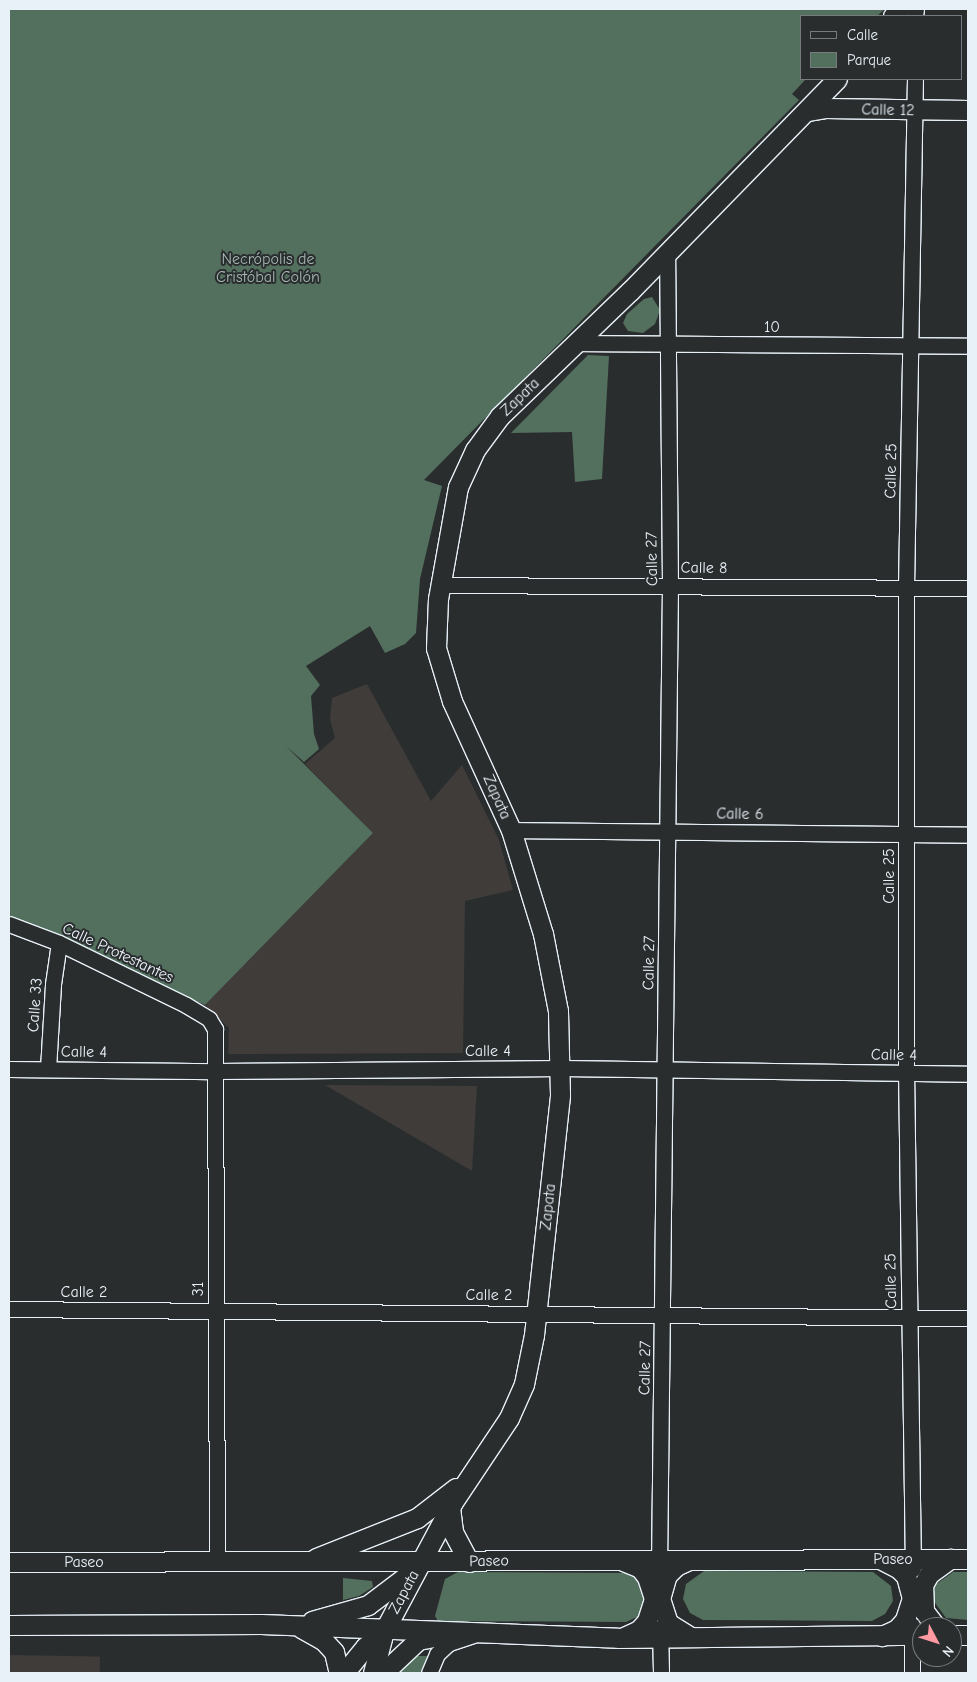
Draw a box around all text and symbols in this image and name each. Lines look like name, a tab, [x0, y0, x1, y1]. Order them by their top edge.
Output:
legend	[800, 15, 962, 80]
text: Calle	[847, 26, 878, 44]
text: Parque	[847, 51, 891, 69]
street label: Calle 12	[861, 100, 915, 120]
park label: Necrópolis de Cristóbal Colón	[216, 249, 320, 287]
street label: 10	[764, 317, 780, 337]
street label: Zapata	[497, 374, 543, 420]
street label: Calle 25	[881, 443, 901, 499]
street label: Calle 27	[642, 532, 662, 586]
street label: Calle 8	[680, 558, 728, 578]
street label: Zapata	[479, 772, 515, 822]
street label: Calle 6	[716, 804, 764, 824]
street label: Calle 25	[879, 848, 899, 904]
street label: Calle Protestantes	[59, 919, 177, 987]
street label: Calle 27	[639, 936, 659, 990]
street label: Calle 33	[24, 977, 46, 1033]
street label: Calle 4	[465, 1041, 511, 1061]
street label: Calle 4	[61, 1042, 107, 1062]
street label: Calle 4	[871, 1045, 917, 1065]
street label: Zapata	[536, 1183, 560, 1231]
street label: Calle 25	[881, 1253, 901, 1309]
street label: Calle 2	[61, 1282, 107, 1302]
street label: 31	[188, 1282, 208, 1296]
street label: Calle 2	[466, 1285, 512, 1305]
street label: Calle 27	[635, 1341, 655, 1395]
street label: Paseo	[873, 1549, 913, 1569]
street label: Paseo	[469, 1551, 509, 1571]
street label: Paseo	[64, 1552, 104, 1572]
street label: Zapata	[385, 1567, 423, 1617]
north arrow	[912, 1617, 962, 1667]
text: N	[939, 1642, 958, 1660]

